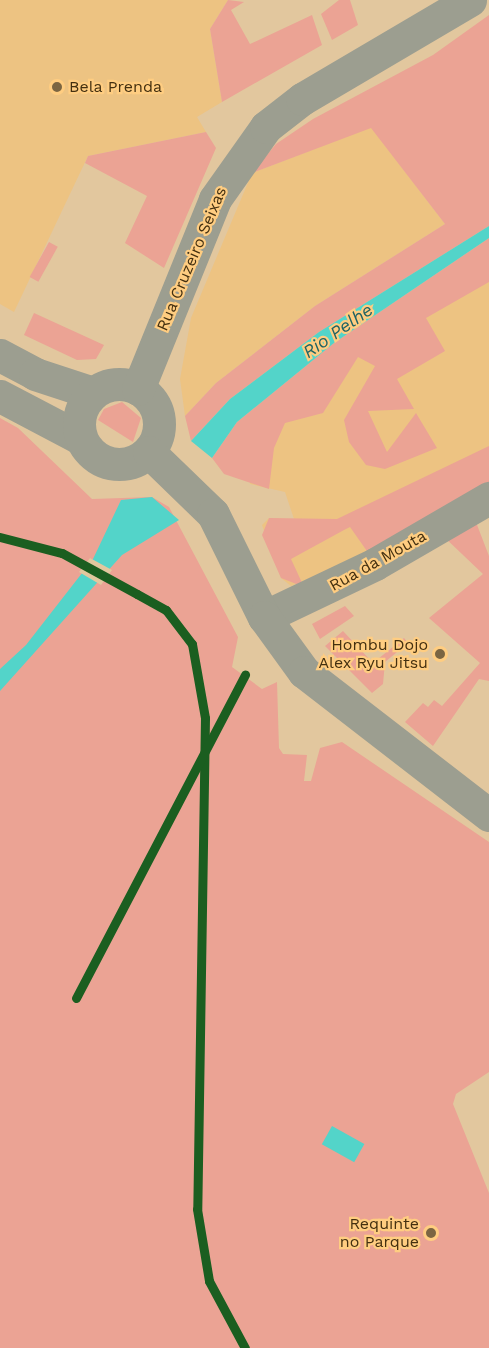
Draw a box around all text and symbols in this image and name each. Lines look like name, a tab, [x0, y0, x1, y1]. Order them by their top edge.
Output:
place label: Bela Prenda	[69, 77, 162, 97]
marker: Bela Prenda	[50, 80, 64, 94]
street label: Rua Cruzeiro Seixas	[153, 184, 231, 334]
water label: Rio Pelhe	[299, 299, 377, 363]
street label: Rua da Mouta	[326, 526, 430, 596]
place label: Hombu Dojo Alex Ryu Jitsu	[318, 635, 428, 673]
marker: Hombu Dojo Alex Ryu Jitsu	[433, 647, 447, 661]
place label: Requinte no Parque	[340, 1214, 419, 1252]
marker: Requinte no Parque	[424, 1226, 438, 1240]

